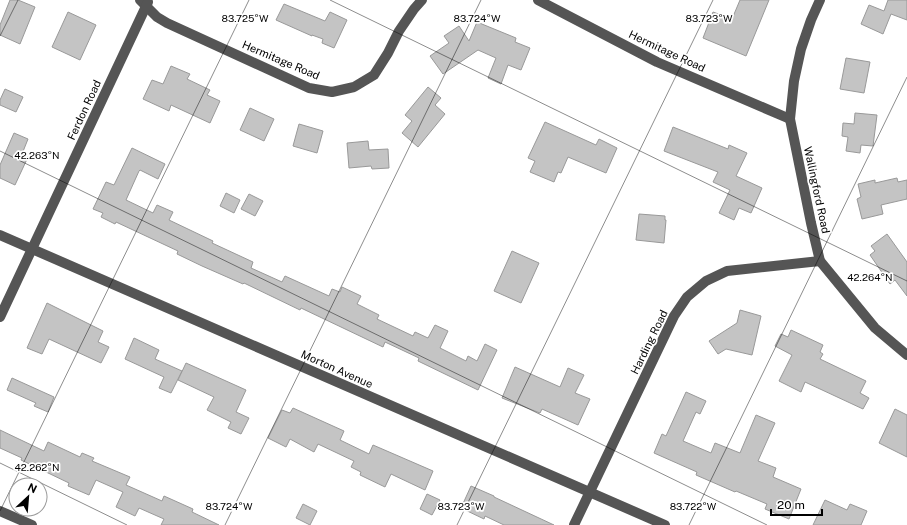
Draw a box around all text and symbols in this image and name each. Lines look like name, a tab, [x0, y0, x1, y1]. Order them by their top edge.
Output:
text: 83.725°W	[221, 12, 269, 24]
text: 83.724°W	[454, 12, 501, 24]
text: 83.723°W	[686, 12, 733, 24]
street label: Hermitage Road	[627, 28, 707, 74]
street label: Hermitage Road	[240, 38, 322, 82]
street label: Ferdon Road	[65, 78, 103, 142]
street label: Wallingford Road	[802, 145, 832, 235]
text: 42.263°N	[14, 149, 60, 161]
text: 42.264°N	[847, 271, 893, 283]
street label: Harding Road	[628, 308, 670, 376]
street label: Morton Avenue	[299, 348, 375, 390]
text: 42.262°N	[14, 461, 60, 473]
north arrow	[8, 477, 48, 517]
text: N	[26, 481, 39, 495]
scale bar	[771, 491, 822, 517]
text: 20 m	[777, 498, 805, 512]
text: 83.724°W	[206, 500, 253, 512]
text: 83.723°W	[438, 500, 485, 512]
text: 83.722°W	[670, 500, 717, 512]

